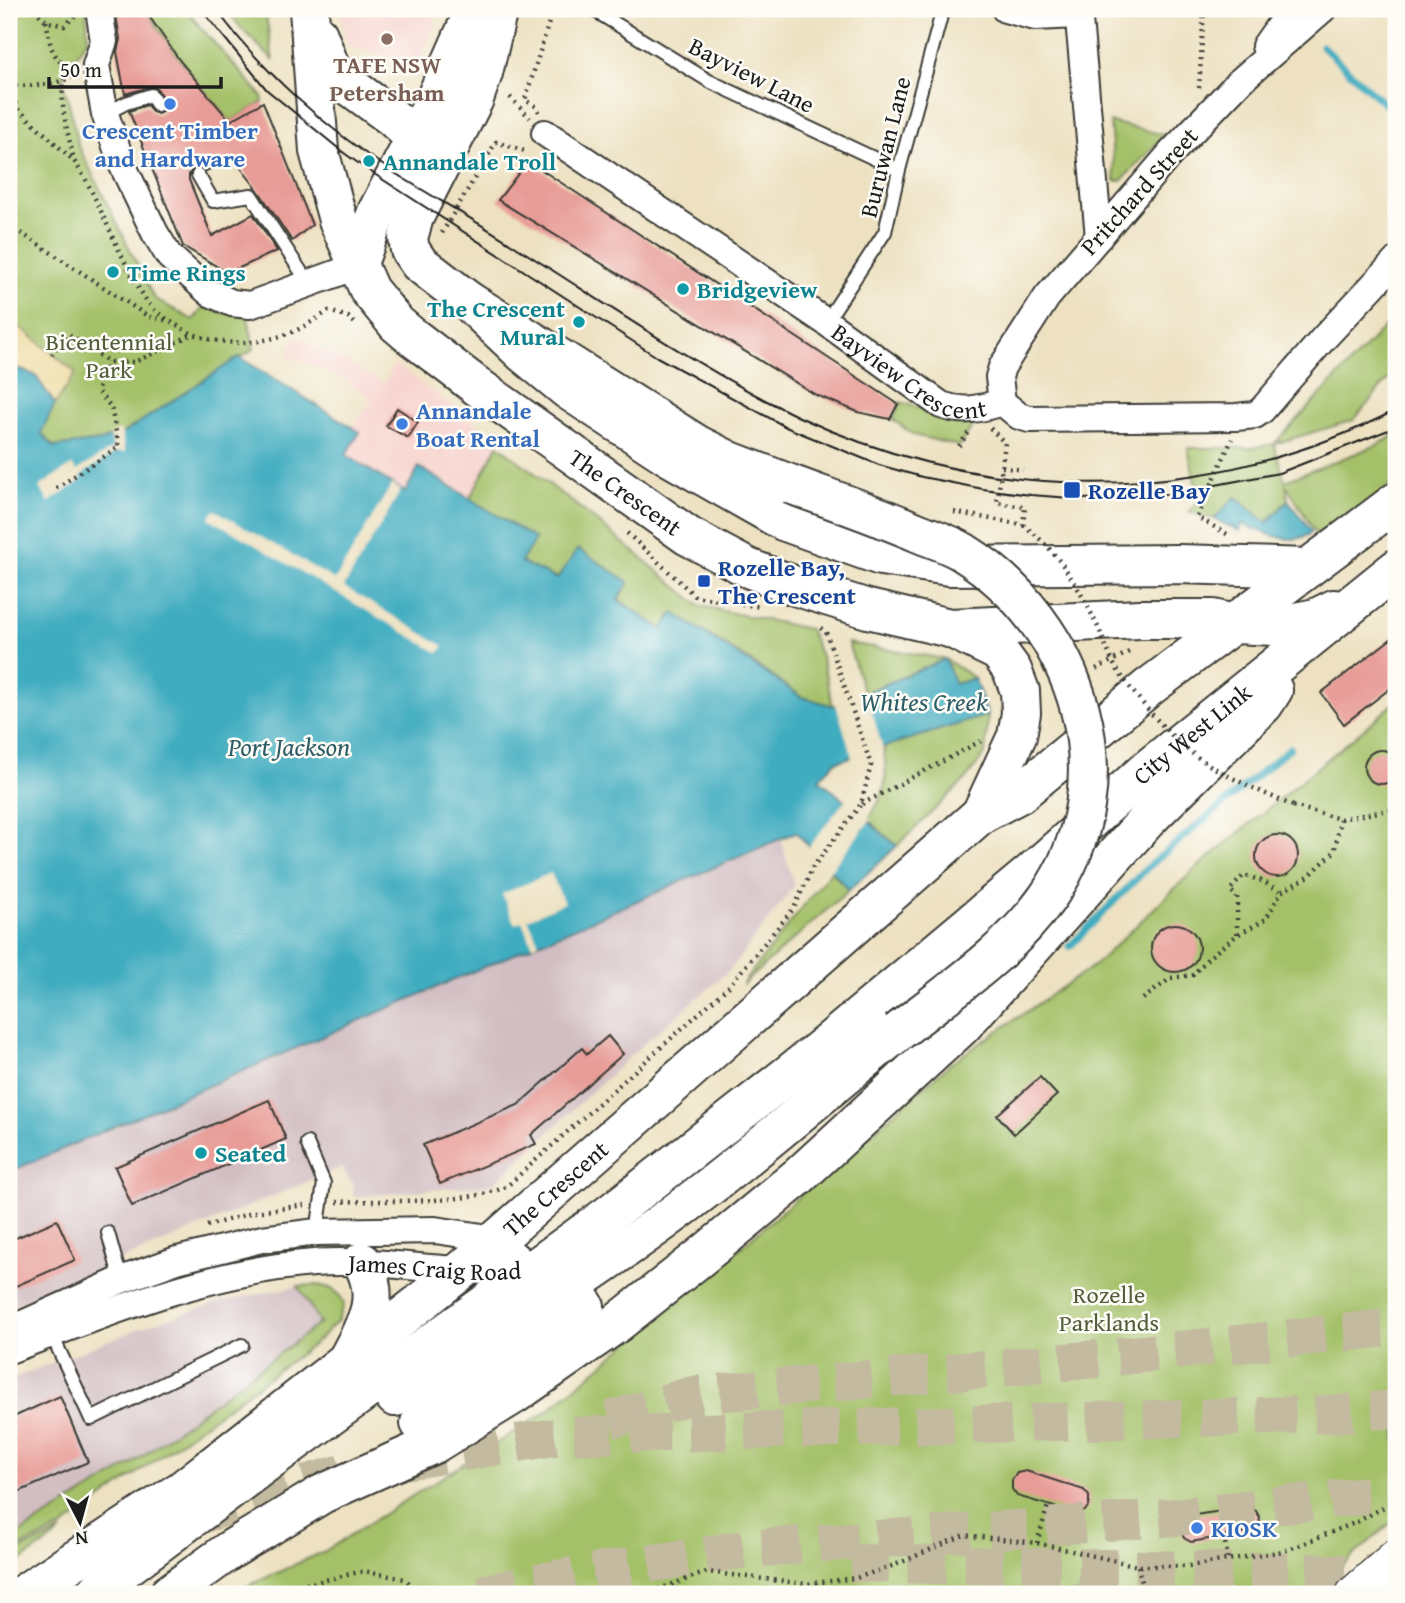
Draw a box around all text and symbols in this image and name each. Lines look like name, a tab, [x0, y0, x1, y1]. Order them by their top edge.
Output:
street label: Bayview Lane	[683, 28, 821, 122]
marker: TAFE NSW Petersham	[379, 31, 395, 47]
scale bar	[49, 46, 220, 90]
place label: TAFE NSW Petersham	[329, 47, 445, 110]
text: 50 m	[60, 54, 102, 85]
street label: Buruwan Lane	[851, 73, 919, 221]
marker: Crescent Timber and Hardware	[162, 96, 178, 112]
place label: Crescent Timber and Hardware	[82, 113, 258, 176]
street label: Pritchard Street	[1072, 119, 1206, 263]
place label: Annandale Troll	[383, 144, 557, 179]
marker: Annandale Troll	[361, 153, 377, 169]
place label: Time Rings	[127, 255, 246, 290]
marker: Time Rings	[105, 264, 121, 280]
place label: Bridgeview	[697, 272, 818, 307]
marker: Bridgeview	[675, 281, 691, 297]
place label: The Crescent Mural	[427, 291, 566, 354]
marker: The Crescent Mural	[571, 314, 587, 330]
street label: Bayview Crescent	[825, 314, 990, 427]
park label: Bicentennial Park	[45, 324, 173, 387]
place label: Annandale Boat Rental	[416, 393, 541, 456]
marker: Annandale Boat Rental	[394, 416, 410, 432]
street label: The Crescent	[562, 440, 689, 544]
place label: Rozelle Bay	[1088, 473, 1211, 508]
marker: Rozelle Bay	[1062, 480, 1082, 500]
place label: Rozelle Bay, The Crescent	[718, 550, 856, 613]
marker: Rozelle Bay, The Crescent	[696, 573, 712, 589]
street label: City West Link	[1125, 674, 1259, 792]
water label: Whites Creek	[860, 682, 988, 721]
water label: Port Jackson	[227, 727, 350, 766]
street label: The Crescent	[494, 1132, 616, 1245]
place label: Seated	[215, 1136, 287, 1171]
marker: Seated	[193, 1145, 209, 1161]
street label: James Craig Road	[345, 1244, 522, 1288]
park label: Rozelle Parklands	[1059, 1277, 1159, 1340]
north arrow	[46, 1488, 116, 1558]
place label: KIOSK	[1211, 1511, 1278, 1546]
marker: KIOSK	[1189, 1520, 1205, 1536]
text: N	[74, 1524, 90, 1554]

